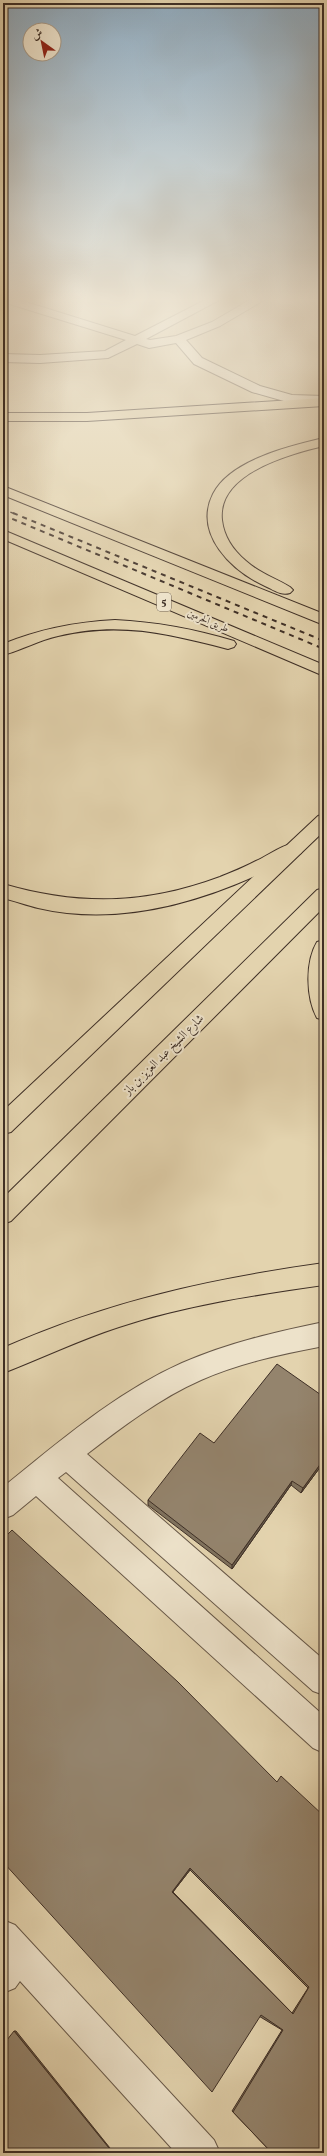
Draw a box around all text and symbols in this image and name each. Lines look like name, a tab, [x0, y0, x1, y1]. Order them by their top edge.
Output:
north arrow	[22, 22, 62, 62]
text: ش	[29, 26, 46, 44]
road number: 5	[157, 593, 171, 611]
street label: طريق الحرمين	[185, 606, 231, 636]
street label: شارع الشيخ عبد العزيز بن باز	[119, 1011, 209, 1101]

